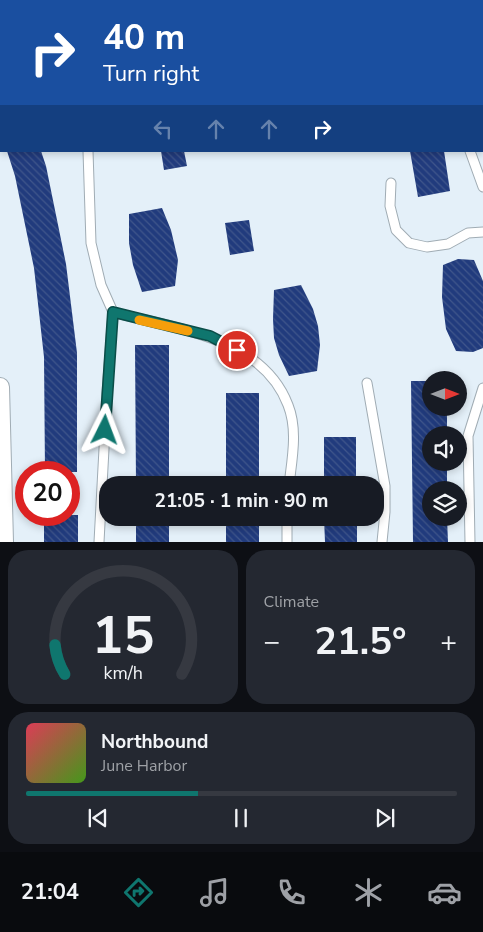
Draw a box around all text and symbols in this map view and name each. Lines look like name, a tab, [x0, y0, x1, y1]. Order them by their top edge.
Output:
text: 40 m	[103, 14, 185, 61]
icon: right	[20, 20, 85, 85]
text: Turn right	[103, 59, 199, 89]
icon: left	[149, 115, 177, 143]
icon: ahead	[202, 115, 230, 143]
icon: ahead	[255, 115, 283, 143]
icon: right	[308, 115, 336, 143]
pin	[216, 329, 258, 371]
icon: arrive	[223, 336, 251, 364]
north arrow	[422, 371, 468, 416]
map controls	[422, 371, 467, 526]
position arrow	[78, 403, 130, 455]
button: sound	[422, 426, 467, 471]
speed limit sign: 20	[15, 461, 80, 526]
button: layers	[422, 481, 467, 526]
text: 21:05 · 1 min · 90 m	[154, 488, 329, 514]
text: Climate	[264, 591, 319, 613]
text: 15	[92, 600, 154, 671]
text: 21.5°	[314, 616, 406, 667]
text: −	[264, 623, 280, 661]
text: +	[440, 623, 457, 661]
text: km/h	[103, 661, 142, 685]
text: Northbound	[101, 729, 208, 755]
text: June Harbor	[101, 755, 187, 777]
icon: previous	[84, 804, 112, 832]
icon: pause	[227, 804, 255, 832]
icon: next	[371, 804, 399, 832]
icon: directions	[121, 875, 156, 910]
icon: music	[197, 875, 232, 910]
icon: phone	[274, 875, 309, 910]
icon: climate	[351, 875, 386, 910]
icon: car	[427, 875, 462, 910]
text: 21:04	[21, 877, 79, 907]

